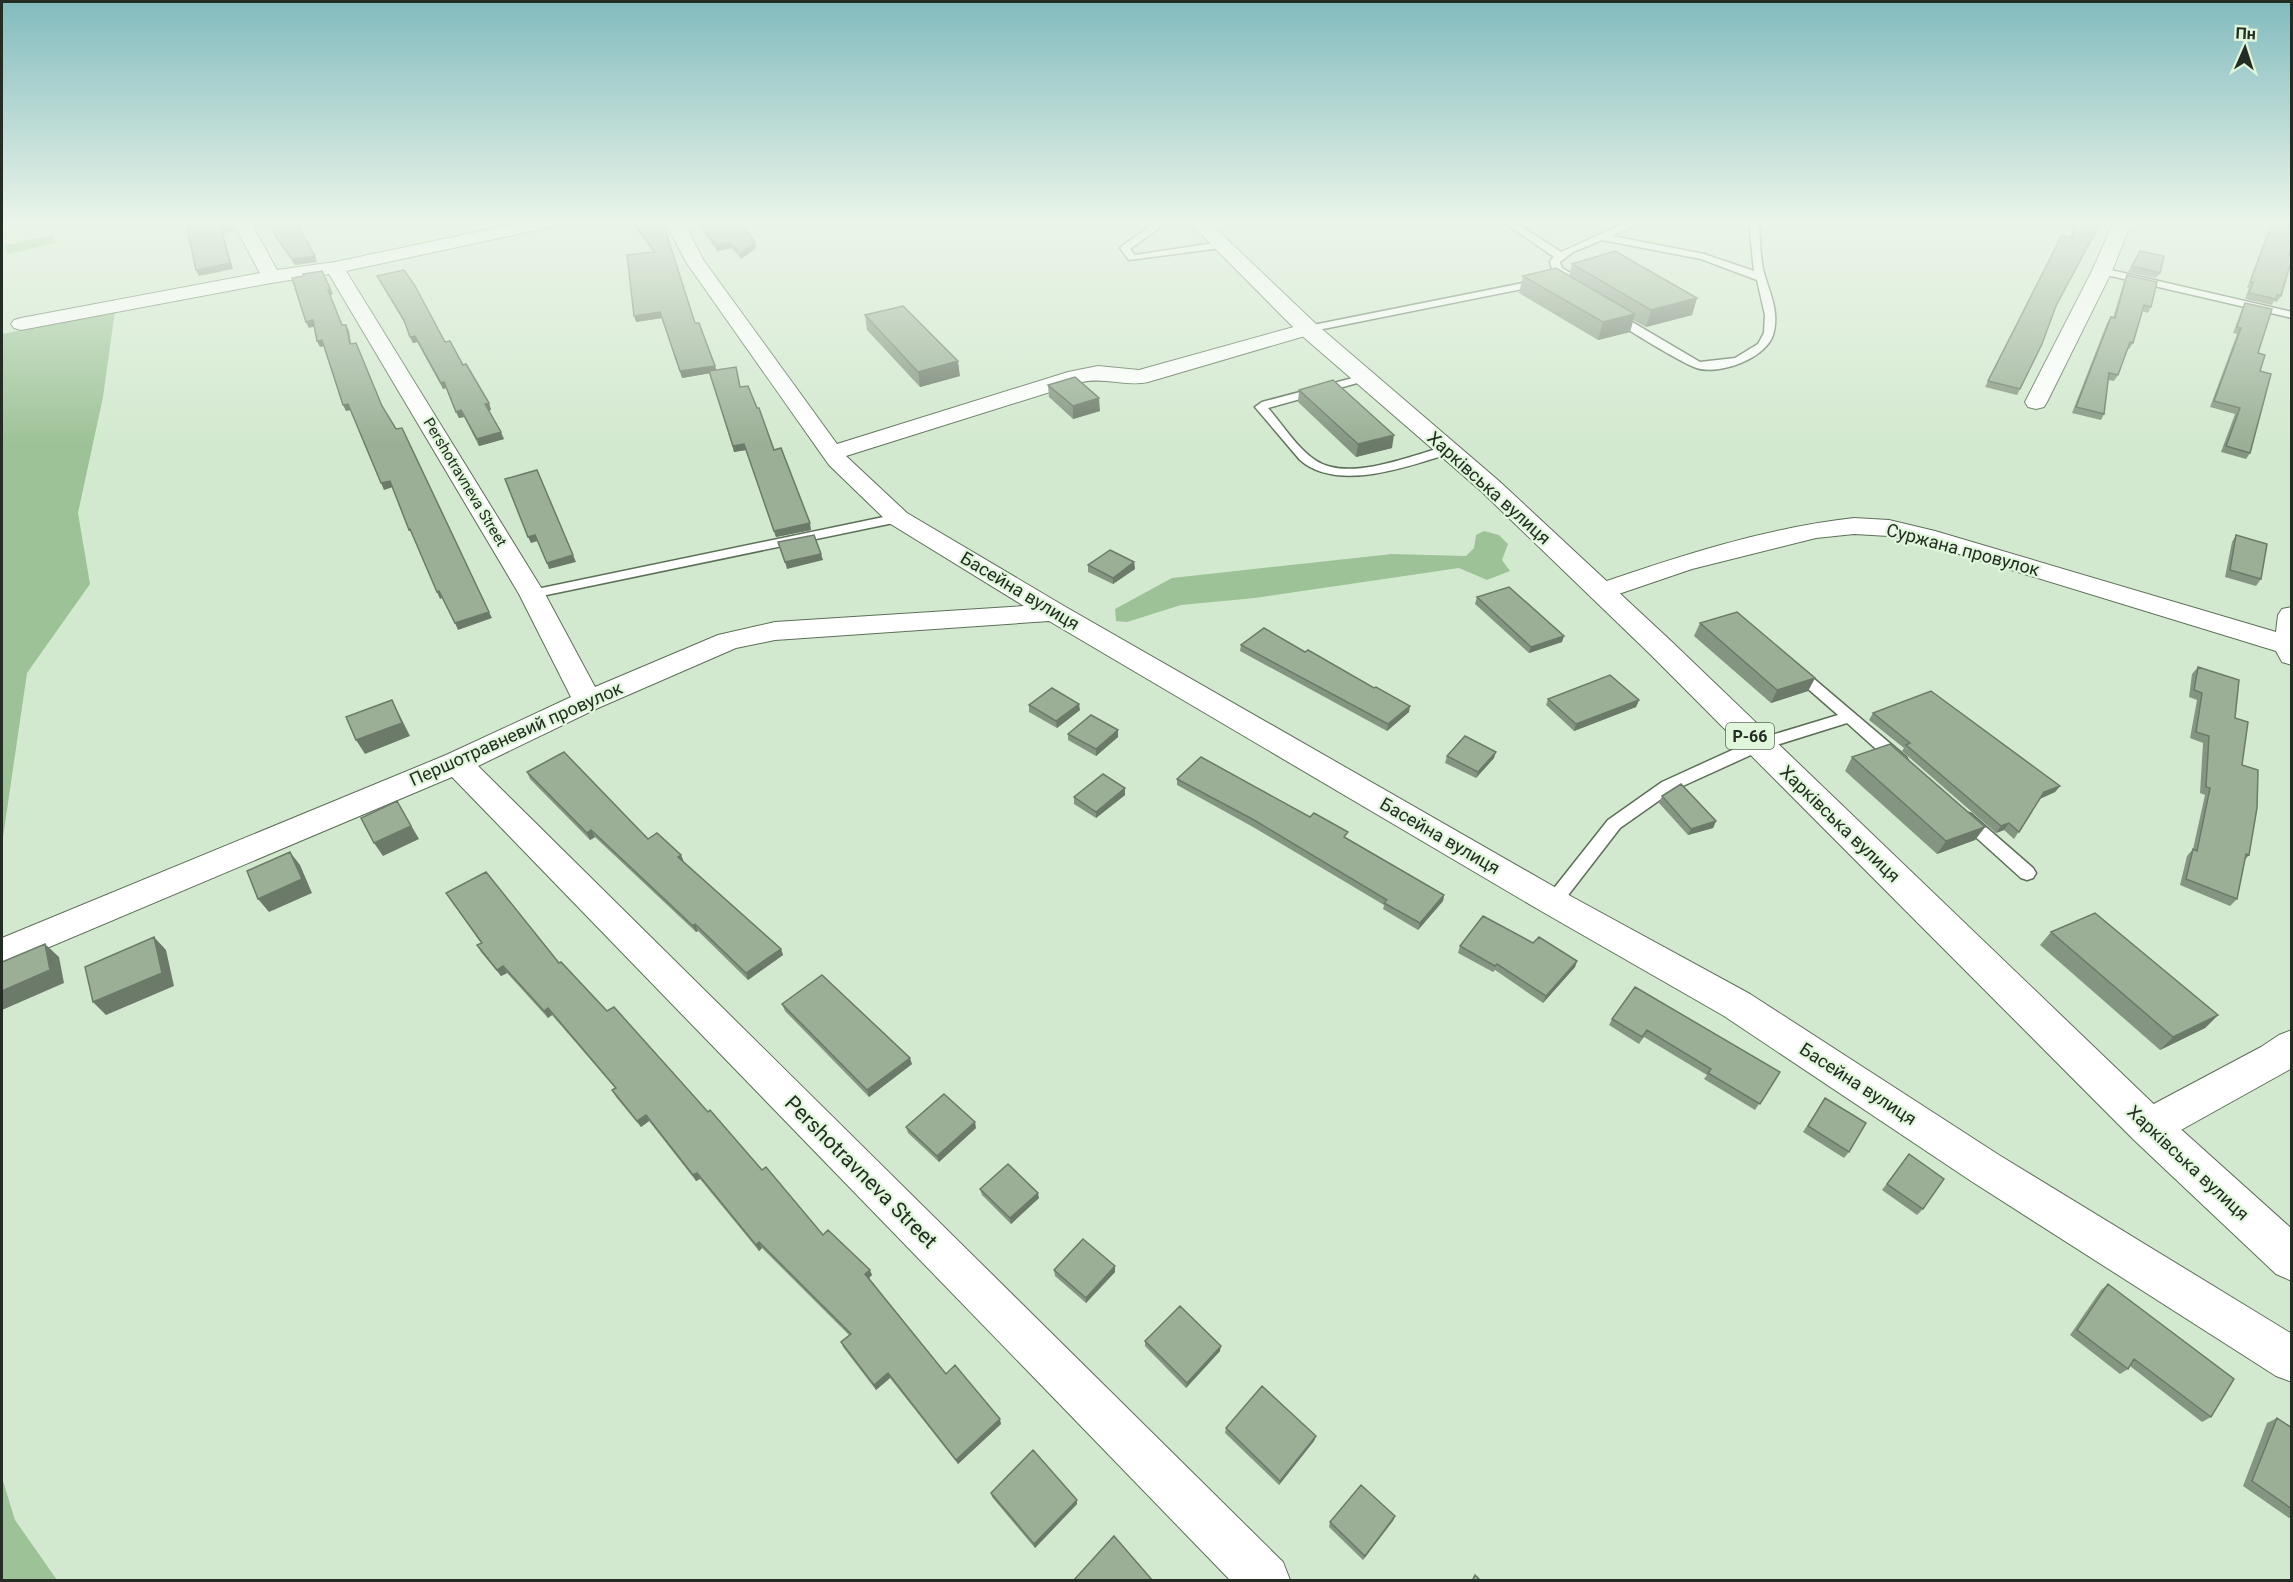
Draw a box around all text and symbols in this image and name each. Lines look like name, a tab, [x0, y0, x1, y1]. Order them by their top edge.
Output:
north arrow	[2215, 18, 2275, 78]
text: Пн	[2235, 23, 2256, 44]
street label: Pershotravneva Street	[419, 414, 511, 550]
street label: Харківська вулиця	[1423, 427, 1555, 548]
street label: Суржана провулок	[1884, 519, 2042, 580]
street label: Басейна вулиця	[957, 547, 1083, 634]
street label: Першотравневий провулок	[406, 677, 626, 790]
road number: Р-66	[1726, 723, 1774, 749]
street label: Харківська вулиця	[1776, 761, 1905, 886]
street label: Басейна вулиця	[1377, 793, 1504, 878]
street label: Басейна вулиця	[1796, 1038, 1921, 1129]
street label: Pershotravneva Street	[780, 1091, 942, 1253]
street label: Харківська вулиця	[2123, 1101, 2253, 1224]

